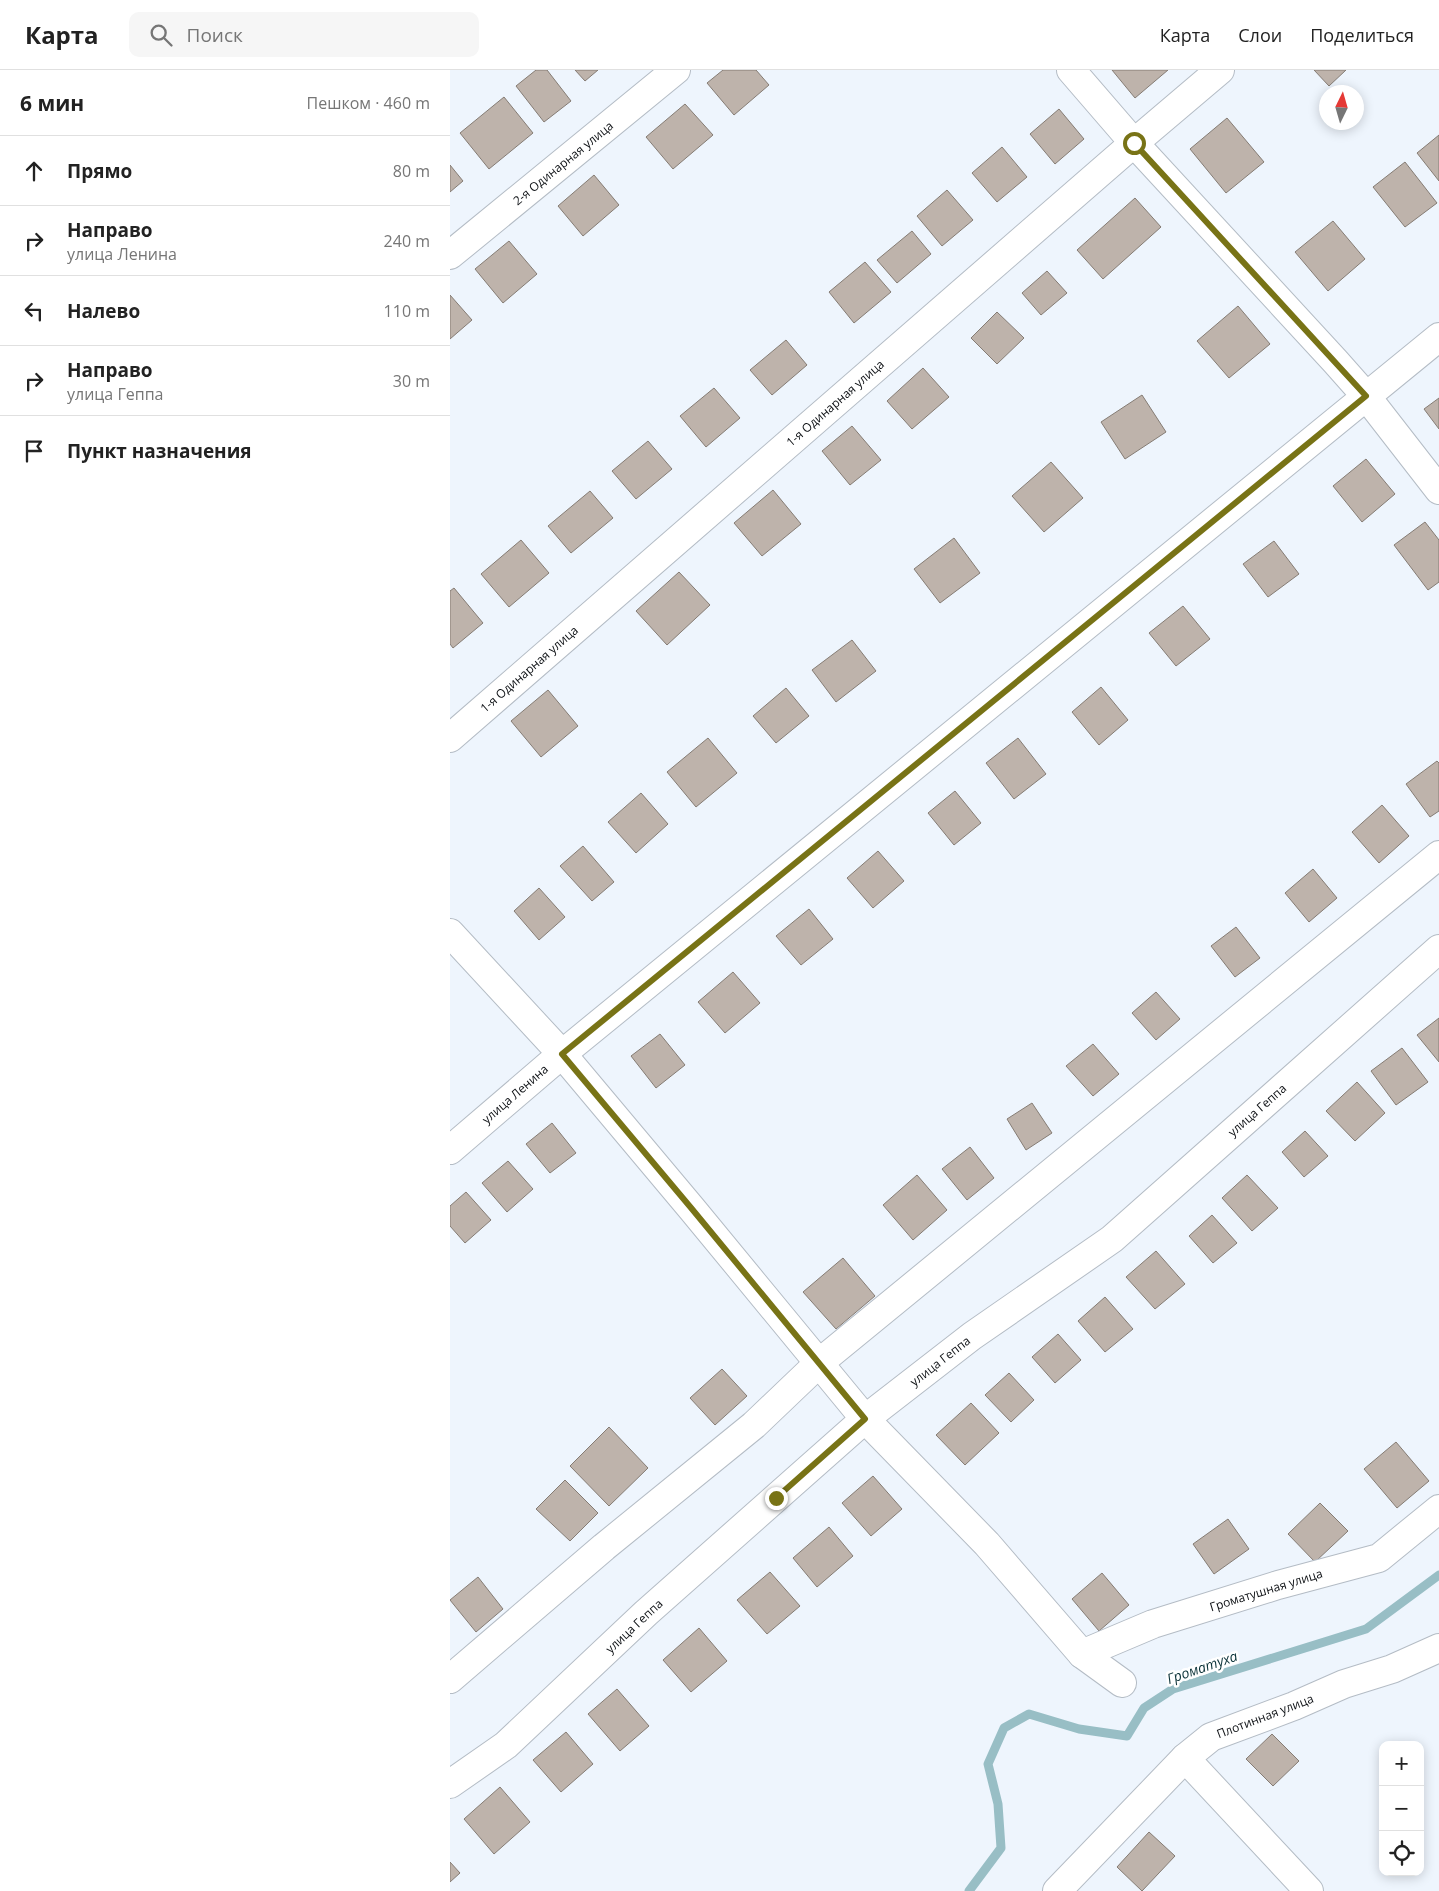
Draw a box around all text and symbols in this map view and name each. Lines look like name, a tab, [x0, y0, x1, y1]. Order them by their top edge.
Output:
search box	[129, 12, 479, 57]
text: Карта	[25, 18, 99, 51]
icon: search	[147, 21, 175, 49]
text: Поиск	[187, 22, 243, 48]
text: Карта	[1160, 23, 1210, 47]
text: Слои	[1238, 23, 1282, 47]
text: Поделиться	[1310, 23, 1414, 47]
north arrow	[1319, 85, 1364, 130]
text: 6 мин	[20, 89, 84, 117]
text: Пешком · 460 m	[307, 92, 430, 114]
street label: 2-я Одинарная улица	[509, 117, 617, 209]
route start	[1123, 132, 1146, 155]
icon: ahead	[20, 157, 48, 185]
text: Прямо	[67, 158, 132, 184]
text: 80 m	[393, 160, 430, 182]
text: Направо	[67, 217, 153, 243]
icon: right	[20, 227, 48, 255]
text: 240 m	[384, 230, 430, 252]
text: улица Ленина	[67, 243, 177, 265]
icon: left	[20, 297, 48, 325]
text: Налево	[67, 298, 140, 324]
text: 110 m	[384, 300, 430, 322]
street label: 1-я Одинарная улица	[782, 356, 888, 450]
text: Направо	[67, 357, 153, 383]
icon: right	[20, 367, 48, 395]
text: 30 m	[393, 370, 430, 392]
text: улица Геппа	[67, 383, 163, 405]
icon: arrive	[20, 437, 48, 465]
text: Пункт назначения	[67, 438, 252, 464]
street label: 1-я Одинарная улица	[476, 622, 582, 716]
street label: улица Ленина	[478, 1061, 552, 1127]
street label: улица Геппа	[1224, 1080, 1290, 1140]
street label: улица Геппа	[906, 1332, 974, 1390]
route end	[765, 1487, 788, 1510]
street label: Громатушная улица	[1207, 1565, 1325, 1615]
street label: улица Геппа	[602, 1595, 666, 1657]
water label: Громатуха	[1164, 1646, 1240, 1688]
street label: Плотинная улица	[1214, 1690, 1316, 1742]
map controls	[1379, 1741, 1424, 1876]
button: +	[1379, 1741, 1424, 1786]
button: −	[1379, 1786, 1424, 1831]
button: locate	[1379, 1831, 1424, 1876]

